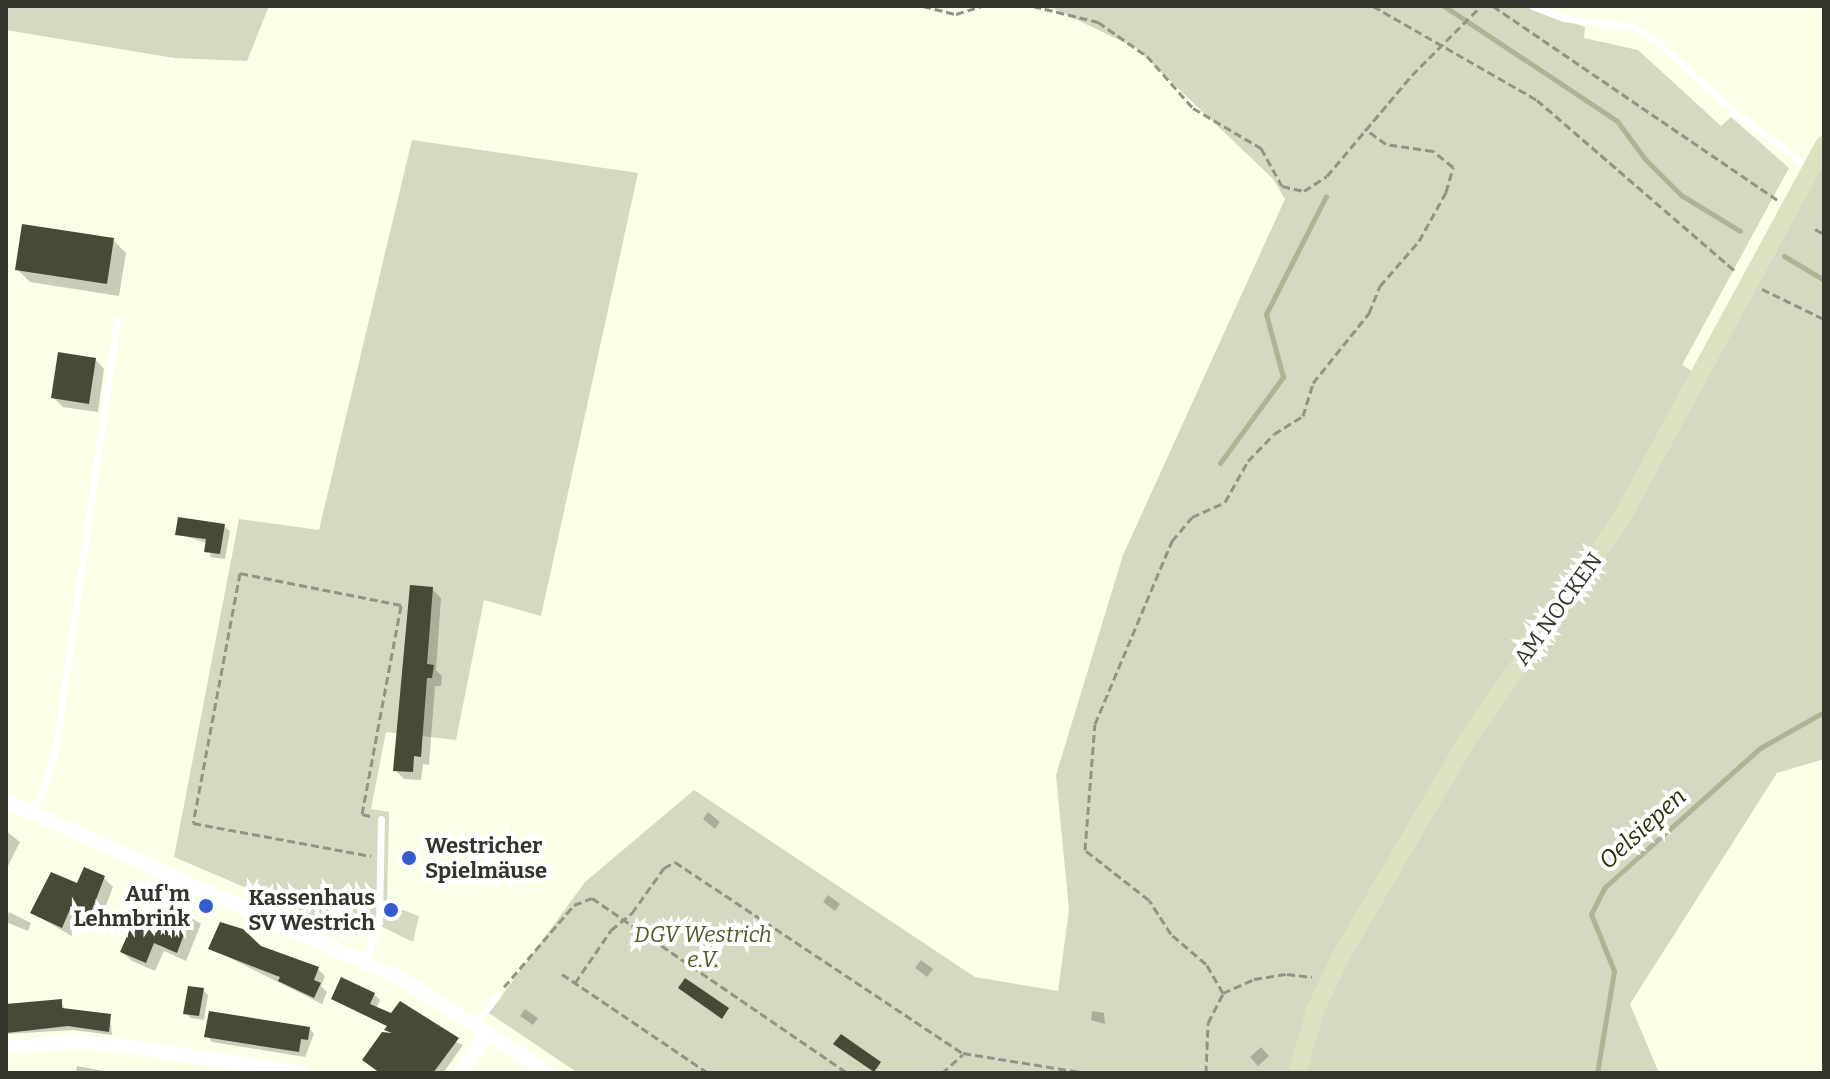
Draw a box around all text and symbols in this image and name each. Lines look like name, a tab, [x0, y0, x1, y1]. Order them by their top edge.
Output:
street label: AM NOCKEN	[1508, 547, 1608, 671]
water label: Oelsiepen	[1594, 782, 1692, 876]
place label: Westricher Spielmäuse	[425, 832, 547, 884]
marker: Westricher Spielmäuse	[400, 849, 418, 867]
place label: Auf'm Lehmbrink	[73, 880, 190, 932]
place label: Kassenhaus SV Westrich	[248, 884, 375, 936]
marker: Auf'm Lehmbrink	[197, 897, 215, 915]
marker: Kassenhaus SV Westrich	[382, 901, 400, 919]
park label: DGV Westrich e.V.	[634, 921, 772, 972]

